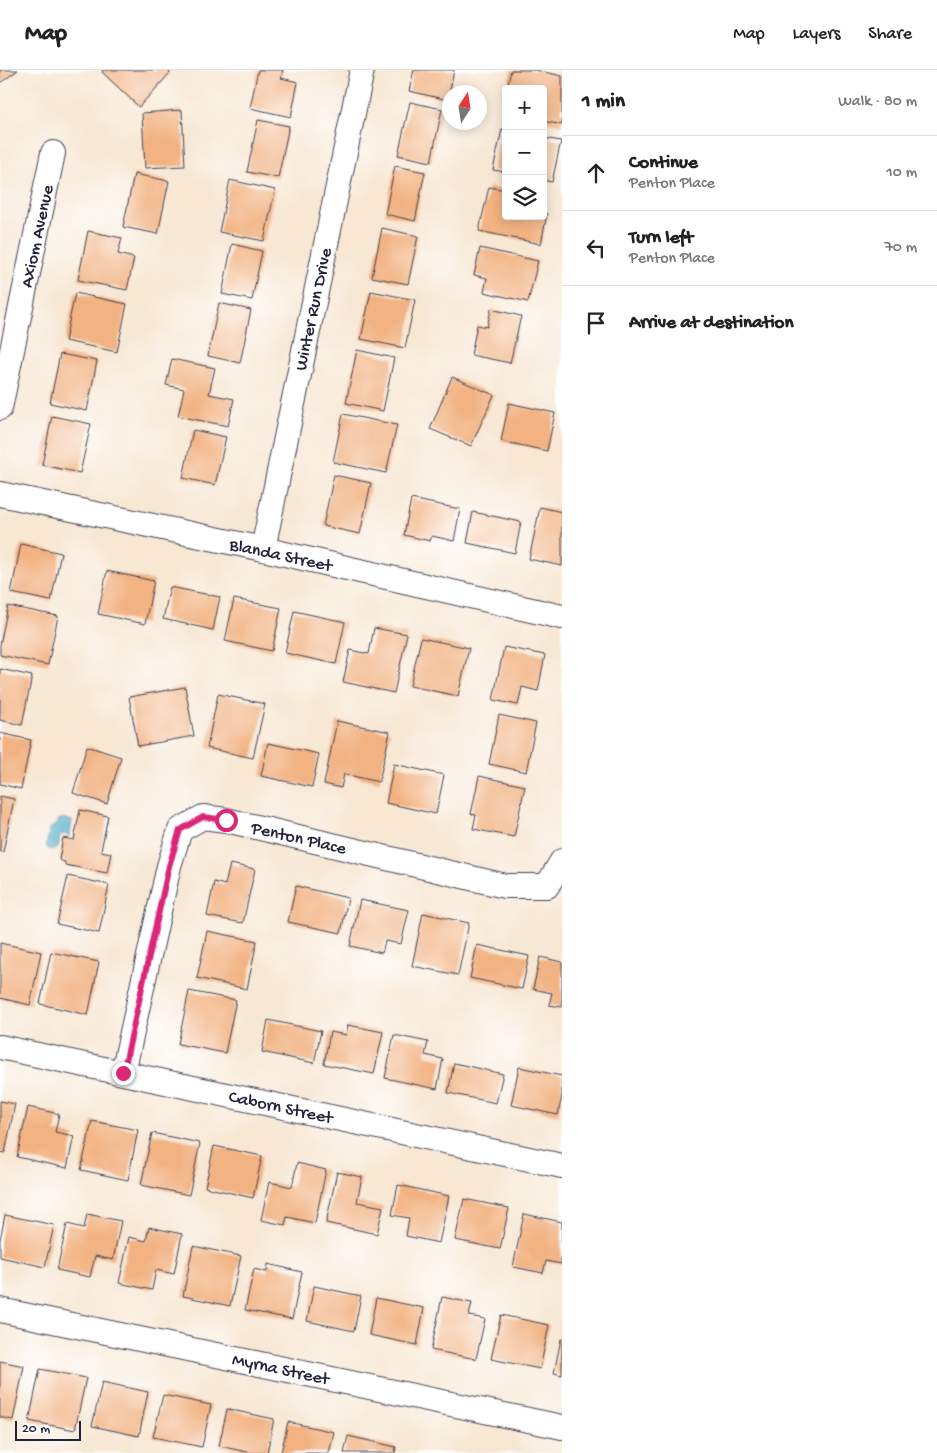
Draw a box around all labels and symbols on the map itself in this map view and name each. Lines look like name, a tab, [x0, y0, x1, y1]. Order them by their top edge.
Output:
north arrow	[442, 85, 487, 130]
street label: Axiom Avenue	[17, 183, 60, 290]
street label: Winter Run Drive	[291, 246, 338, 373]
street label: Blanda Street	[226, 535, 335, 578]
route start	[215, 809, 238, 832]
street label: Penton Place	[248, 818, 349, 861]
route end	[112, 1062, 135, 1085]
street label: Caborn Street	[227, 1087, 336, 1130]
street label: Myrna Street	[230, 1350, 332, 1391]
scale bar	[15, 1418, 81, 1441]

